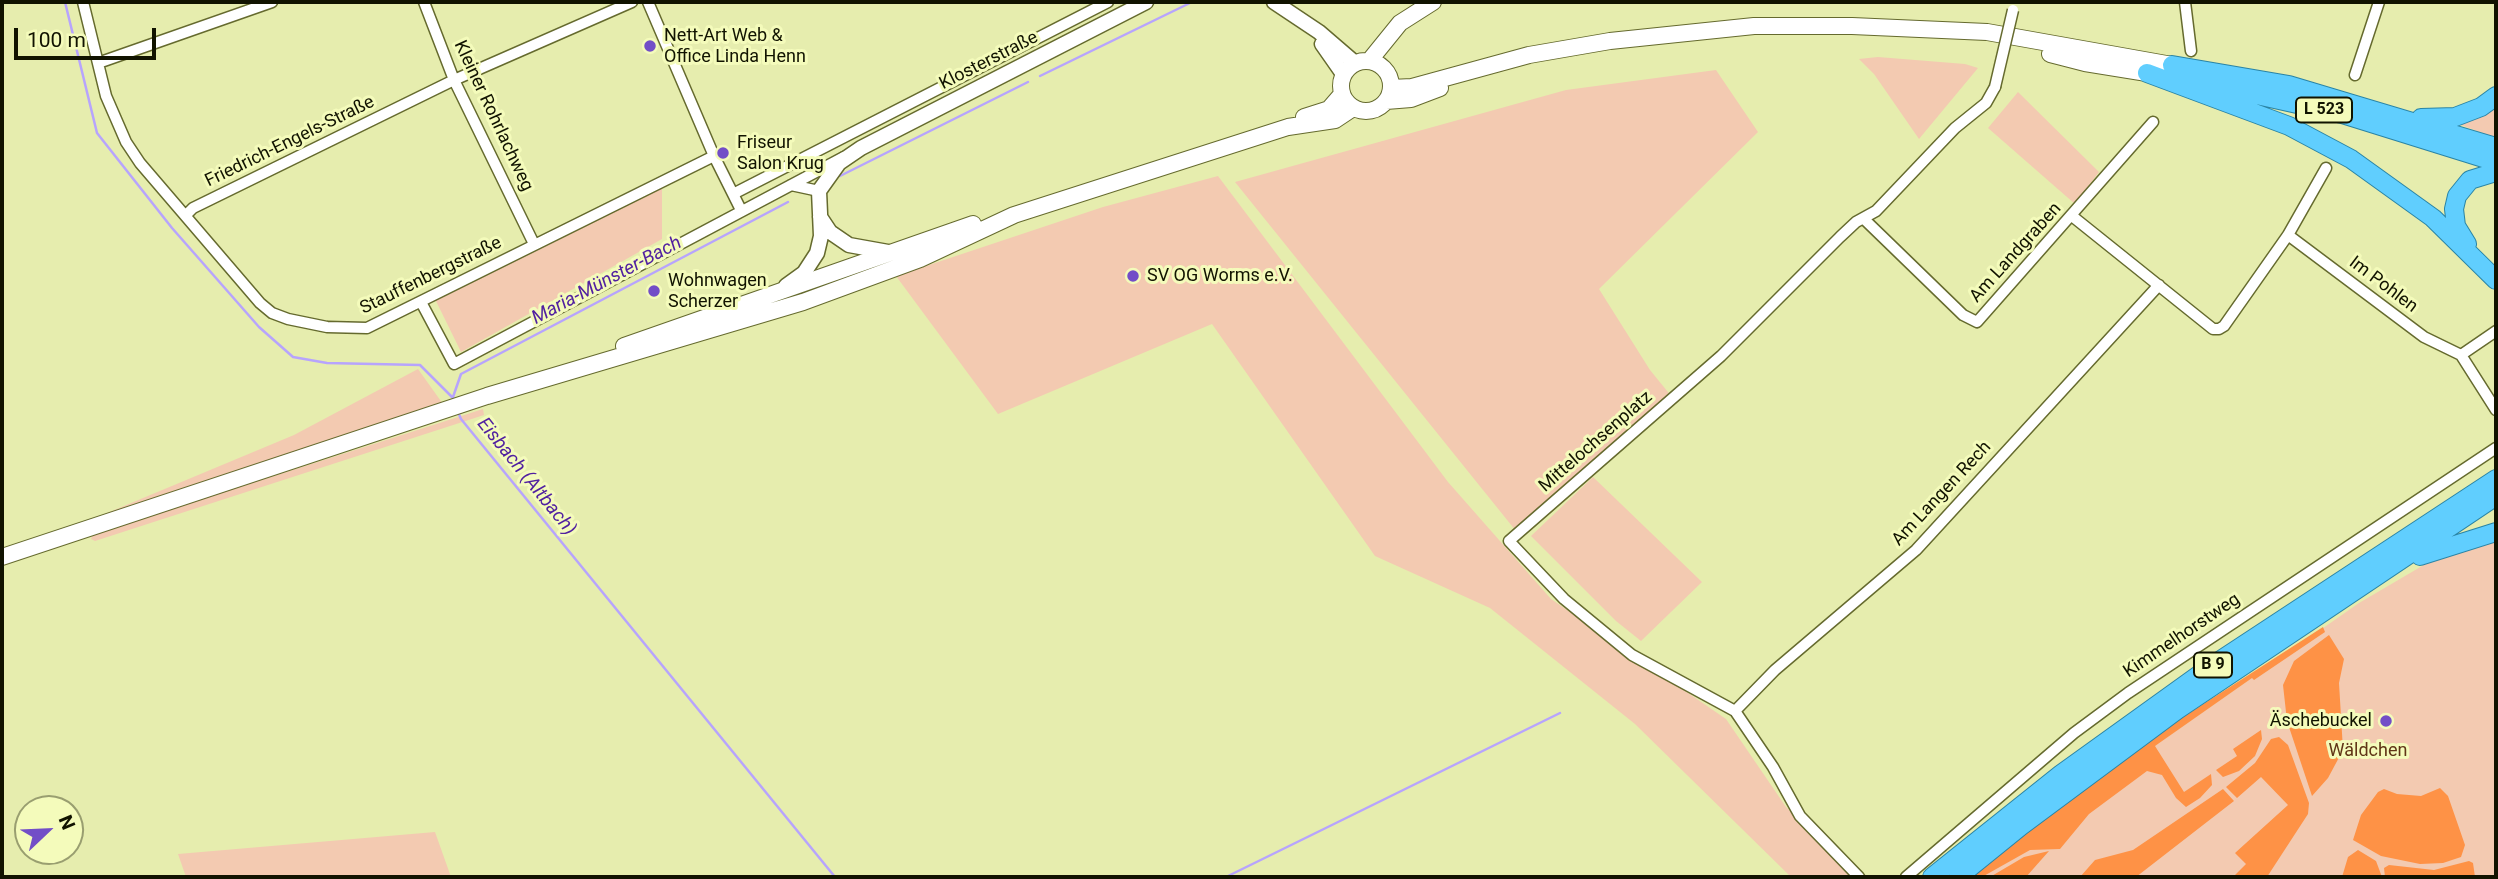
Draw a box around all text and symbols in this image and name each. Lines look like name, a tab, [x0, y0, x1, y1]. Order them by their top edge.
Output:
scale bar	[18, 14, 159, 58]
place label: Nett-Art Web & Office Linda Henn	[664, 25, 806, 68]
street label: Klosterstraße	[936, 27, 1042, 95]
text: 100 m	[27, 28, 86, 52]
street label: Kleiner Rohrlachweg	[449, 37, 537, 195]
marker: Nett-Art Web & Office Linda Henn	[642, 38, 658, 54]
street label: Friedrich-Engels-Straße	[202, 92, 378, 192]
road number: L 523	[2296, 97, 2352, 122]
place label: Friseur Salon Krug	[737, 132, 824, 174]
marker: Friseur Salon Krug	[715, 145, 731, 161]
street label: Am Landgraben	[1966, 199, 2066, 307]
street label: Stauffenbergstraße	[357, 232, 505, 320]
water label: Maria-Münster-Bach	[528, 232, 686, 330]
street label: Im Pohlen	[2344, 252, 2422, 318]
place label: SV OG Worms e.V.	[1147, 265, 1293, 287]
marker: SV OG Worms e.V.	[1125, 268, 1141, 284]
place label: Wohnwagen Scherzer	[668, 270, 767, 312]
marker: Wohnwagen Scherzer	[646, 283, 662, 299]
street label: Mittelochsenplatz	[1535, 387, 1657, 497]
water label: Eisbach (Altbach)	[472, 414, 580, 540]
street label: Am Langen Rech	[1888, 437, 1996, 551]
street label: Kimmelhorstweg	[2120, 589, 2244, 683]
road number: B 9	[2194, 652, 2232, 678]
place label: Äschebuckel	[2270, 710, 2372, 732]
marker: Äschebuckel	[2378, 713, 2394, 729]
park label: Wäldchen	[2329, 740, 2407, 762]
north arrow	[14, 795, 84, 865]
text: N	[54, 812, 80, 833]

